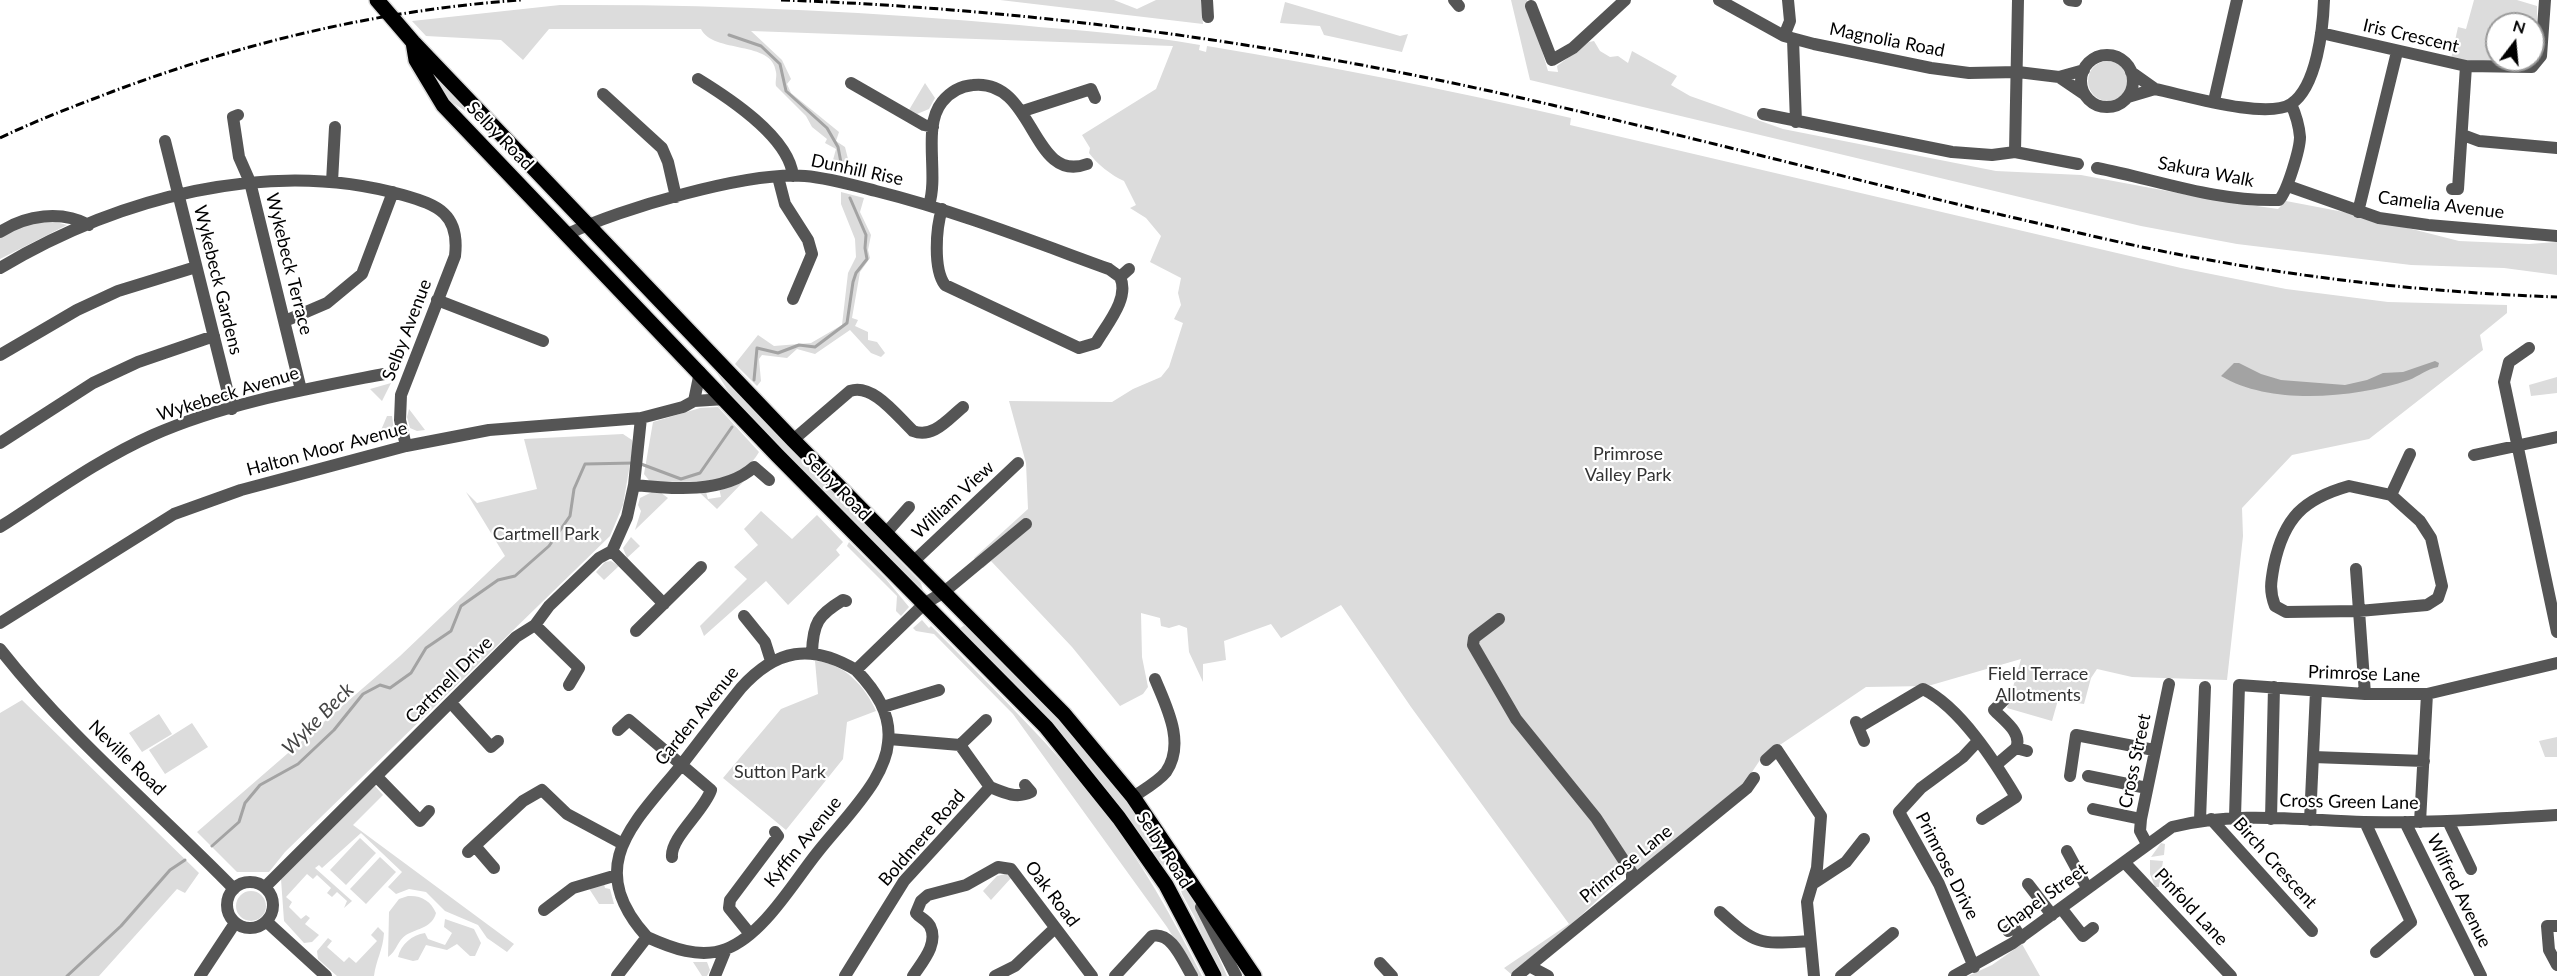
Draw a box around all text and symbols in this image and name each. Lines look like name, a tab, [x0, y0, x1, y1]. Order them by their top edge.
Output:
north arrow	[2485, 12, 2545, 72]
street label: Iris Crescent	[2361, 14, 2461, 58]
text: N	[2511, 15, 2528, 37]
street label: Magnolia Road	[1827, 18, 1947, 62]
street label: Selby Road	[462, 97, 538, 175]
street label: Dunhill Rise	[809, 150, 905, 190]
street label: Sakura Walk	[2156, 152, 2256, 192]
street label: Camelia Avenue	[2377, 187, 2505, 223]
street label: Wykebeck Terrace	[261, 191, 317, 337]
street label: Wykebeck Gardens	[189, 203, 247, 357]
street label: Selby Avenue	[378, 276, 436, 384]
street label: Wykebeck Avenue	[154, 362, 302, 426]
street label: Halton Moor Avenue	[244, 417, 410, 481]
park label: Primrose Valley Park	[1585, 443, 1671, 486]
street label: Selby Road	[799, 449, 875, 525]
street label: William View	[908, 457, 998, 543]
park label: Cartmell Park	[493, 523, 599, 545]
street label: Cartmell Drive	[401, 632, 497, 728]
street label: Primrose Lane	[2307, 661, 2421, 687]
street label: Carden Avenue	[651, 662, 743, 770]
park label: Field Terrace Allotments	[1988, 663, 2088, 706]
water label: Wyke Beck	[277, 678, 359, 760]
street label: Cross Street	[2114, 712, 2156, 810]
street label: Neville Road	[84, 716, 170, 800]
park label: Sutton Park	[734, 761, 826, 783]
street label: Boldmere Road	[874, 785, 970, 891]
street label: Cross Green Lane	[2279, 790, 2419, 814]
street label: Kyffin Avenue	[760, 792, 846, 892]
street label: Selby Road	[1131, 808, 1197, 892]
street label: Primrose Drive	[1911, 809, 1983, 923]
street label: Birch Crescent	[2229, 813, 2321, 913]
street label: Primrose Lane	[1576, 820, 1676, 908]
street label: Wilfred Avenue	[2422, 831, 2496, 951]
street label: Oak Road	[1020, 857, 1084, 931]
street label: Chapel Street	[1992, 859, 2092, 939]
street label: Pinfold Lane	[2150, 864, 2232, 950]

